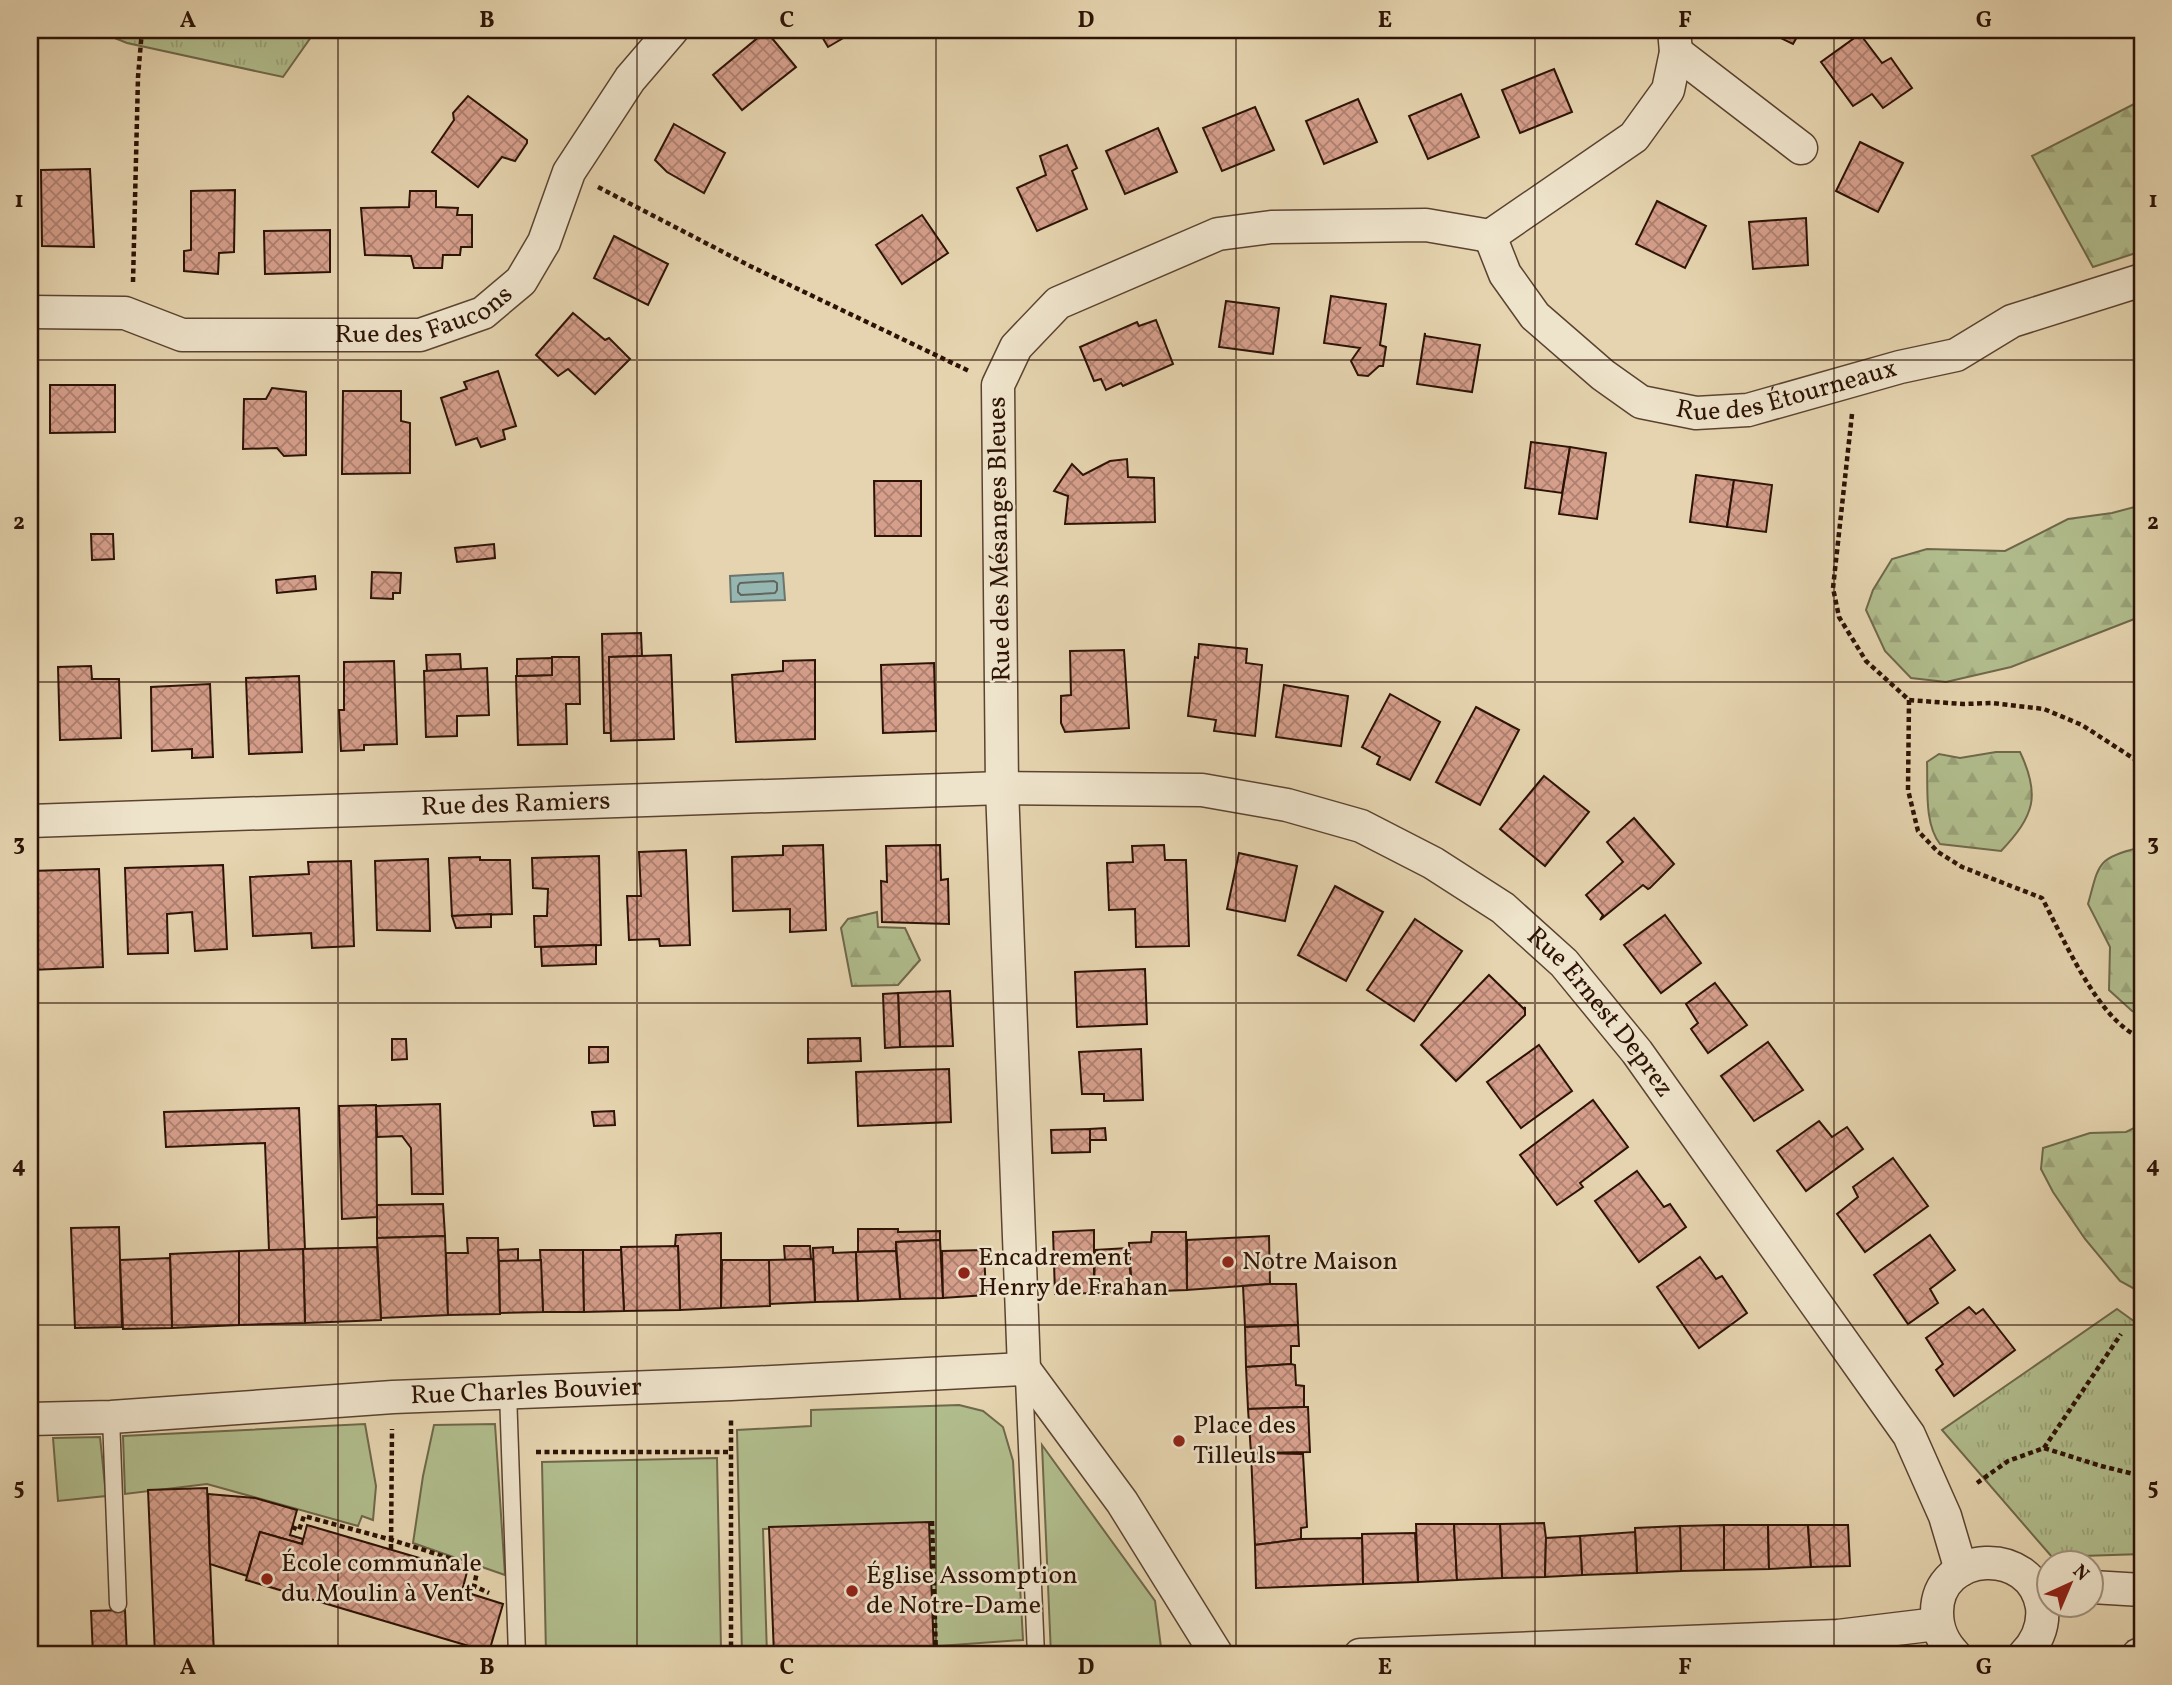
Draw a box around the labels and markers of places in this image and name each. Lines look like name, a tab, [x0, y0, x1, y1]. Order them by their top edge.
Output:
place label: Encadrement Henry de Frahan	[978, 1240, 1169, 1306]
place label: Notre Maison	[1242, 1244, 1398, 1280]
marker: Notre Maison	[1220, 1254, 1236, 1270]
marker: Encadrement Henry de Frahan	[956, 1265, 972, 1281]
place label: Place des Tilleuls	[1193, 1408, 1296, 1474]
marker: Place des Tilleuls	[1171, 1433, 1187, 1449]
place label: École communale du Moulin à Vent	[281, 1546, 482, 1612]
place label: Église Assomption de Notre-Dame	[866, 1558, 1078, 1624]
marker: École communale du Moulin à Vent	[259, 1571, 275, 1587]
marker: Église Assomption de Notre-Dame	[844, 1583, 860, 1599]

